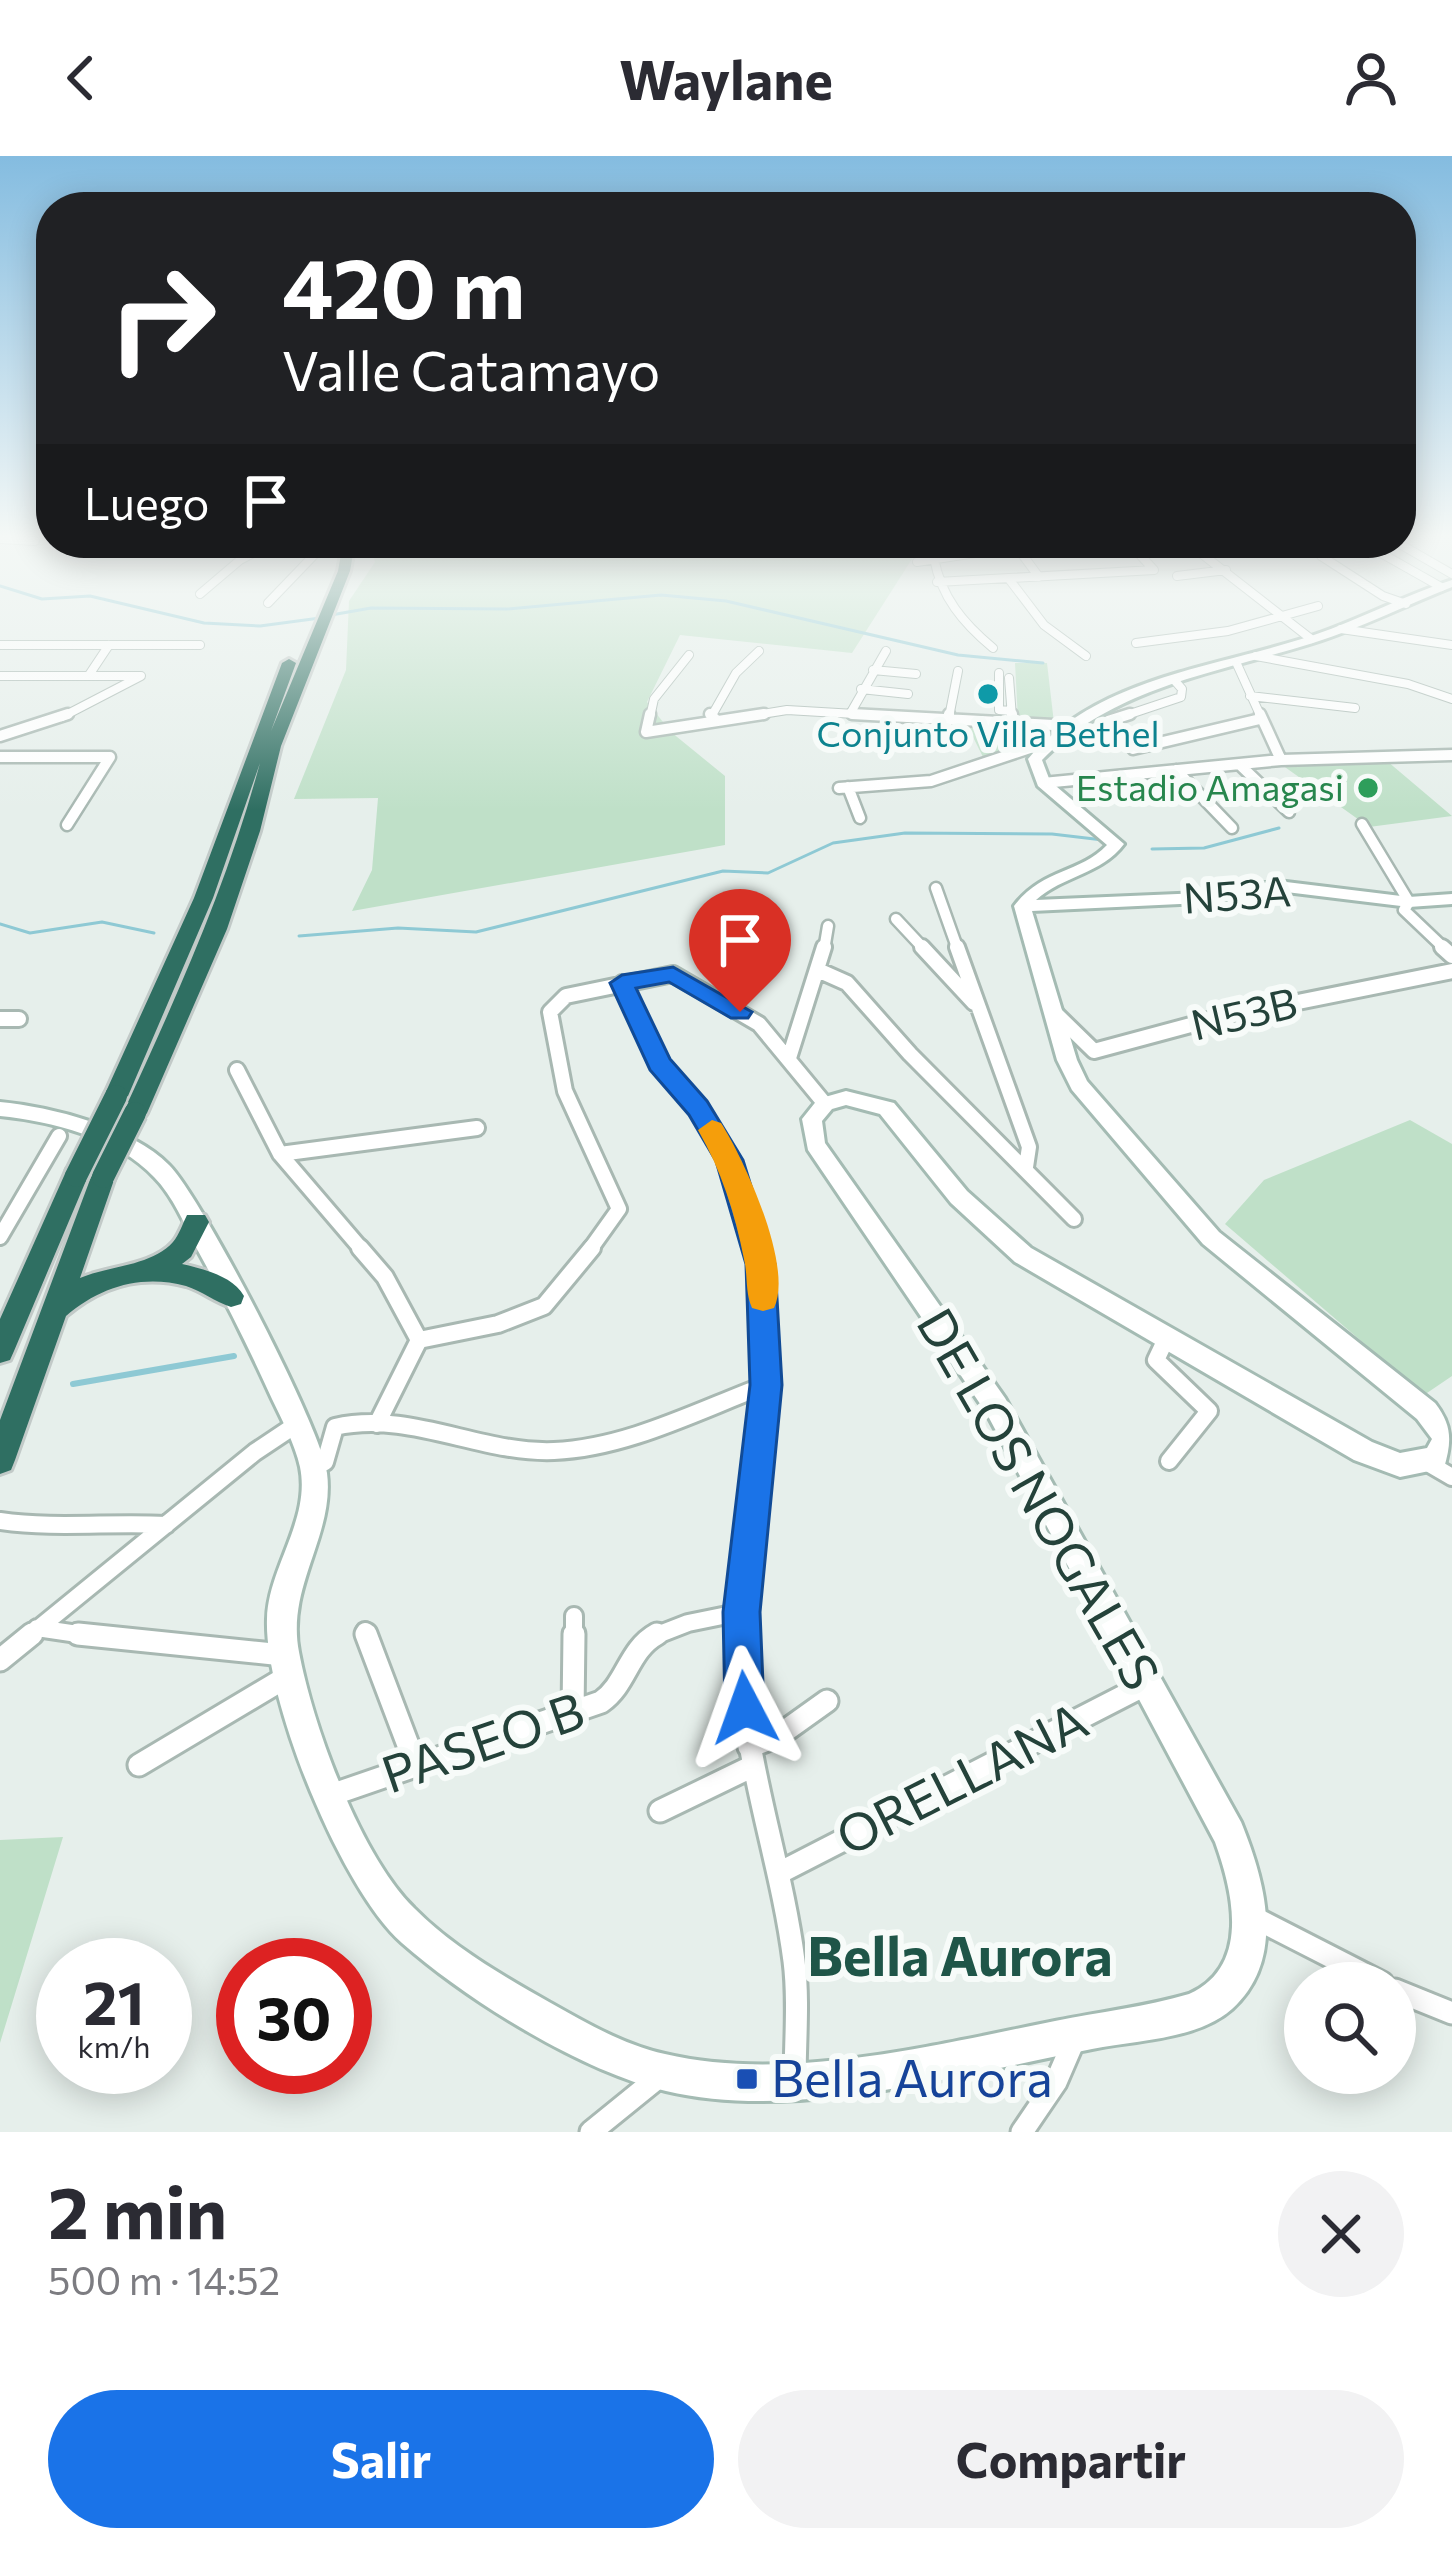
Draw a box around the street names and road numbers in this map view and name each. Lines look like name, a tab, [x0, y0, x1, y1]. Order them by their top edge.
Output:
street label: N53A	[1181, 863, 1292, 923]
street label: N53B	[1186, 975, 1301, 1049]
street label: DE LOS NOGALES	[906, 1296, 1175, 1699]
street label: PASEO B	[373, 1677, 591, 1804]
street label: ORELLANA	[825, 1687, 1097, 1867]

